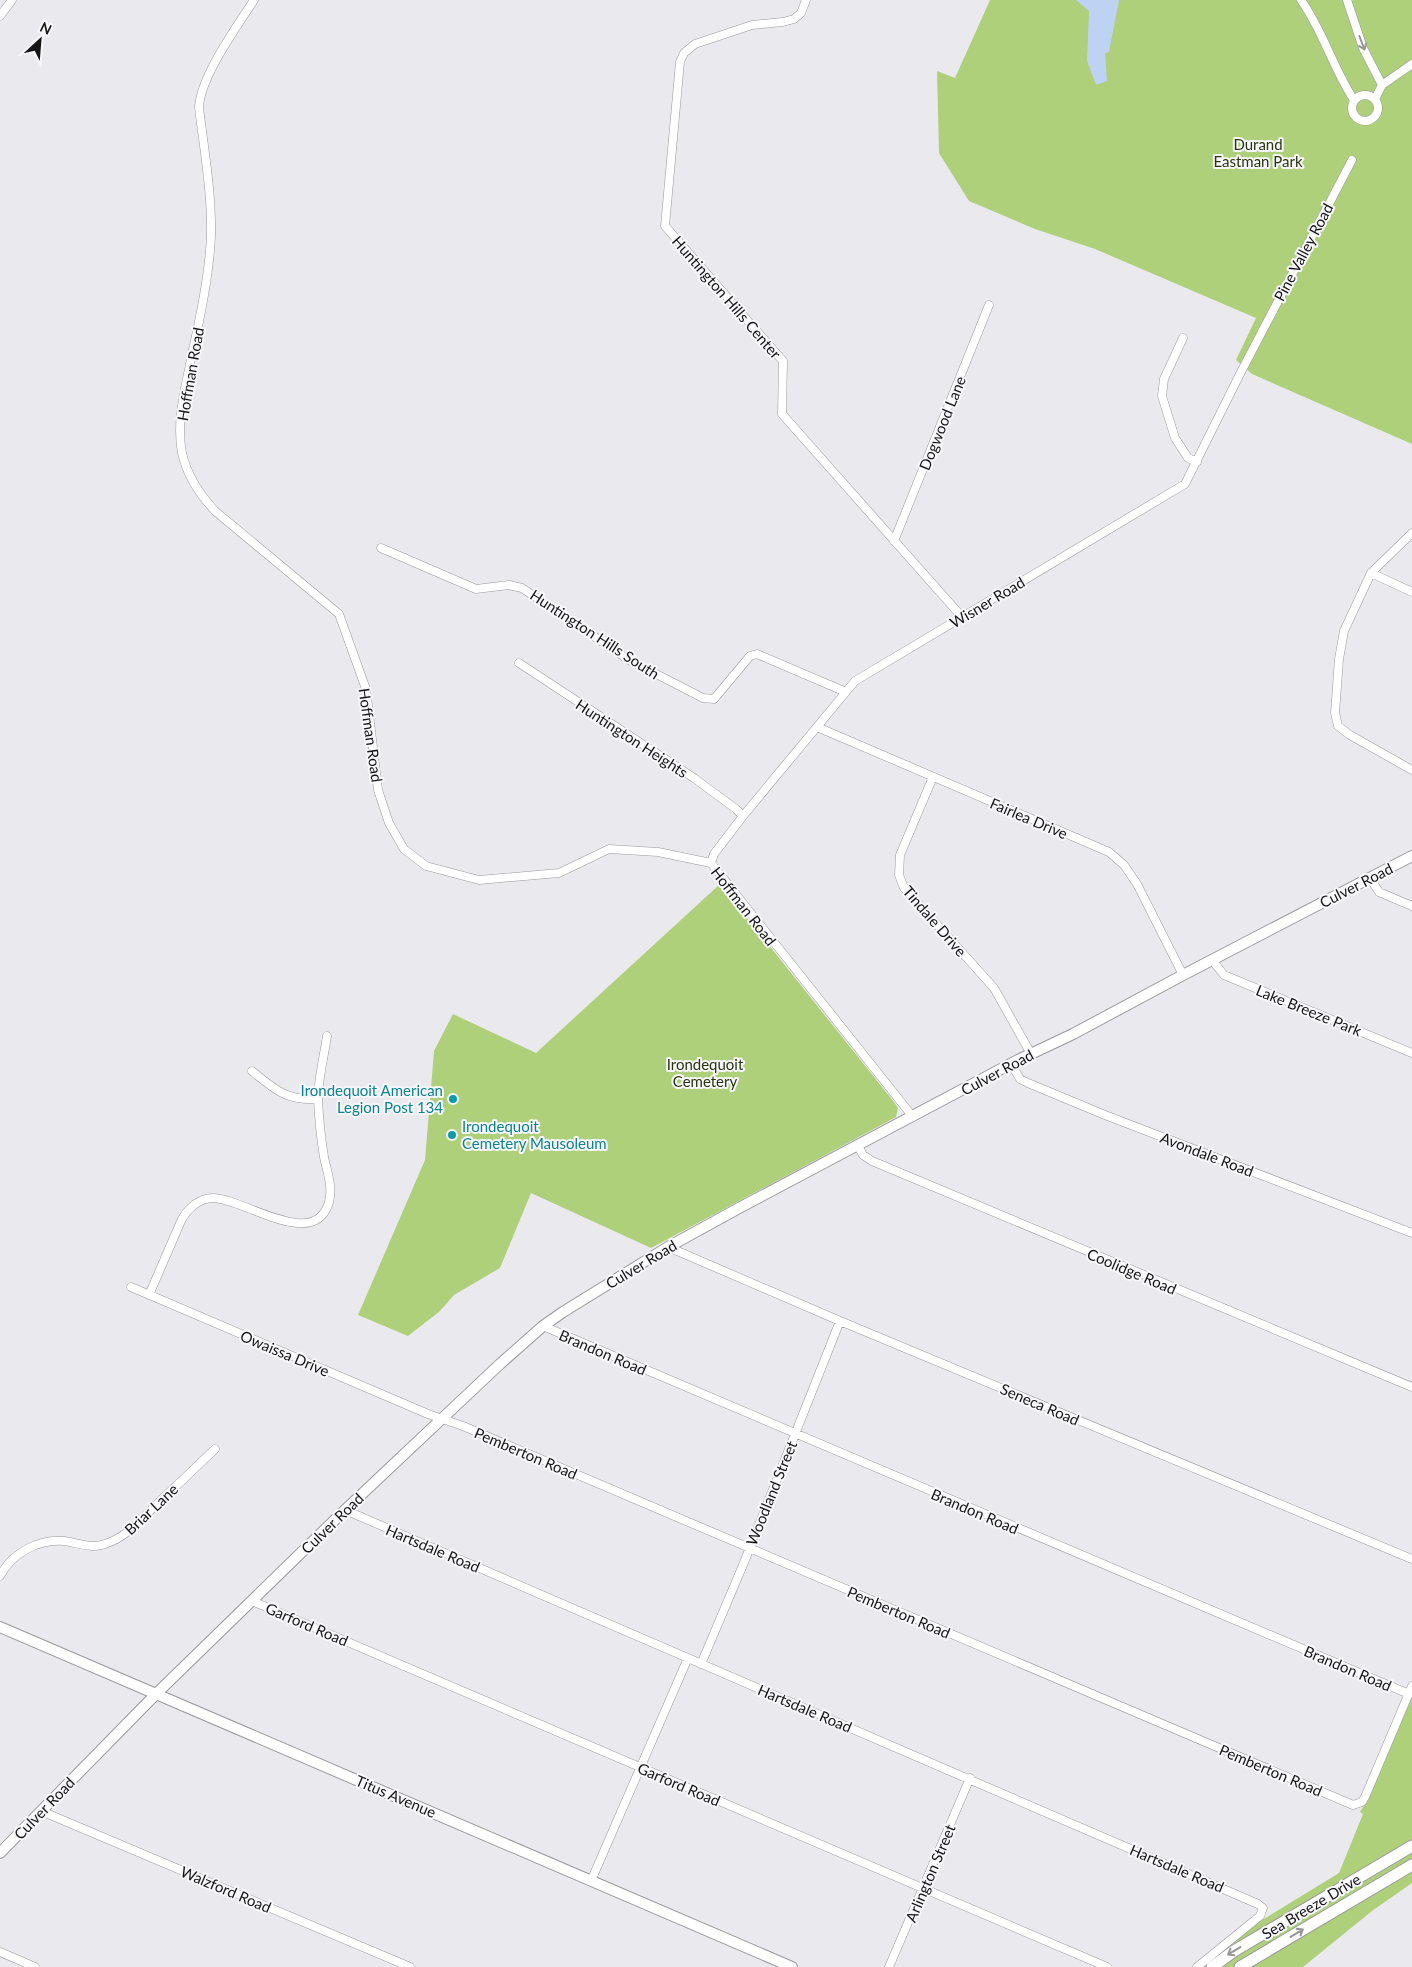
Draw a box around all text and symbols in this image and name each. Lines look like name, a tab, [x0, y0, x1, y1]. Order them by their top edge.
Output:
north arrow	[15, 15, 65, 65]
text: N	[37, 18, 54, 38]
one-way arrow	[1358, 35, 1367, 50]
park label: Durand Eastman Park	[1213, 135, 1303, 170]
street label: Pine Valley Road	[1270, 200, 1336, 304]
street label: Huntington Hills Center	[669, 232, 785, 362]
street label: Hoffman Road	[173, 326, 207, 422]
street label: Dogwood Lane	[915, 373, 969, 473]
street label: Wisner Road	[946, 573, 1028, 631]
street label: Huntington Hills South	[527, 585, 663, 683]
street label: Hoffman Road	[355, 687, 387, 783]
street label: Huntington Heights	[573, 695, 691, 781]
street label: Fairlea Drive	[988, 794, 1071, 842]
street label: Culver Road	[1316, 859, 1396, 911]
street label: Hoffman Road	[708, 863, 780, 949]
street label: Tindale Drive	[899, 882, 971, 960]
street label: Lake Breeze Park	[1254, 981, 1365, 1040]
street label: Culver Road	[958, 1045, 1036, 1099]
park label: Irondequoit Cemetery	[667, 1055, 744, 1090]
place label: Irondequoit American Legion Post 134	[301, 1081, 443, 1116]
marker: Irondequoit American Legion Post 134	[447, 1093, 459, 1105]
place label: Irondequoit Cemetery Mausoleum	[462, 1117, 607, 1152]
street label: Avondale Road	[1158, 1128, 1256, 1180]
marker: Irondequoit Cemetery Mausoleum	[446, 1129, 458, 1141]
street label: Culver Road	[602, 1236, 680, 1292]
street label: Coolidge Road	[1085, 1244, 1179, 1298]
street label: Owaissa Drive	[238, 1326, 332, 1380]
street label: Brandon Road	[557, 1326, 649, 1378]
street label: Seneca Road	[998, 1379, 1082, 1429]
street label: Pemberton Road	[472, 1423, 580, 1483]
street label: Woodland Street	[742, 1438, 800, 1548]
street label: Briar Lane	[121, 1480, 182, 1538]
street label: Brandon Road	[929, 1485, 1021, 1537]
street label: Culver Road	[297, 1489, 367, 1557]
street label: Hartsdale Road	[383, 1520, 483, 1576]
street label: Pemberton Road	[845, 1582, 953, 1642]
street label: Garford Road	[263, 1599, 351, 1649]
street label: Brandon Road	[1302, 1642, 1394, 1694]
street label: Hartsdale Road	[755, 1680, 855, 1736]
street label: Pemberton Road	[1217, 1740, 1325, 1800]
street label: Garford Road	[635, 1759, 723, 1809]
street label: Titus Avenue	[353, 1771, 439, 1821]
street label: Culver Road	[10, 1773, 78, 1843]
street label: Arlington Street	[901, 1821, 959, 1925]
street label: Hartsdale Road	[1127, 1840, 1227, 1896]
street label: Walzford Road	[178, 1862, 274, 1916]
street label: Sea Breeze Drive	[1258, 1869, 1364, 1943]
one-way arrow	[1290, 1928, 1304, 1938]
one-way arrow	[1228, 1947, 1242, 1957]

